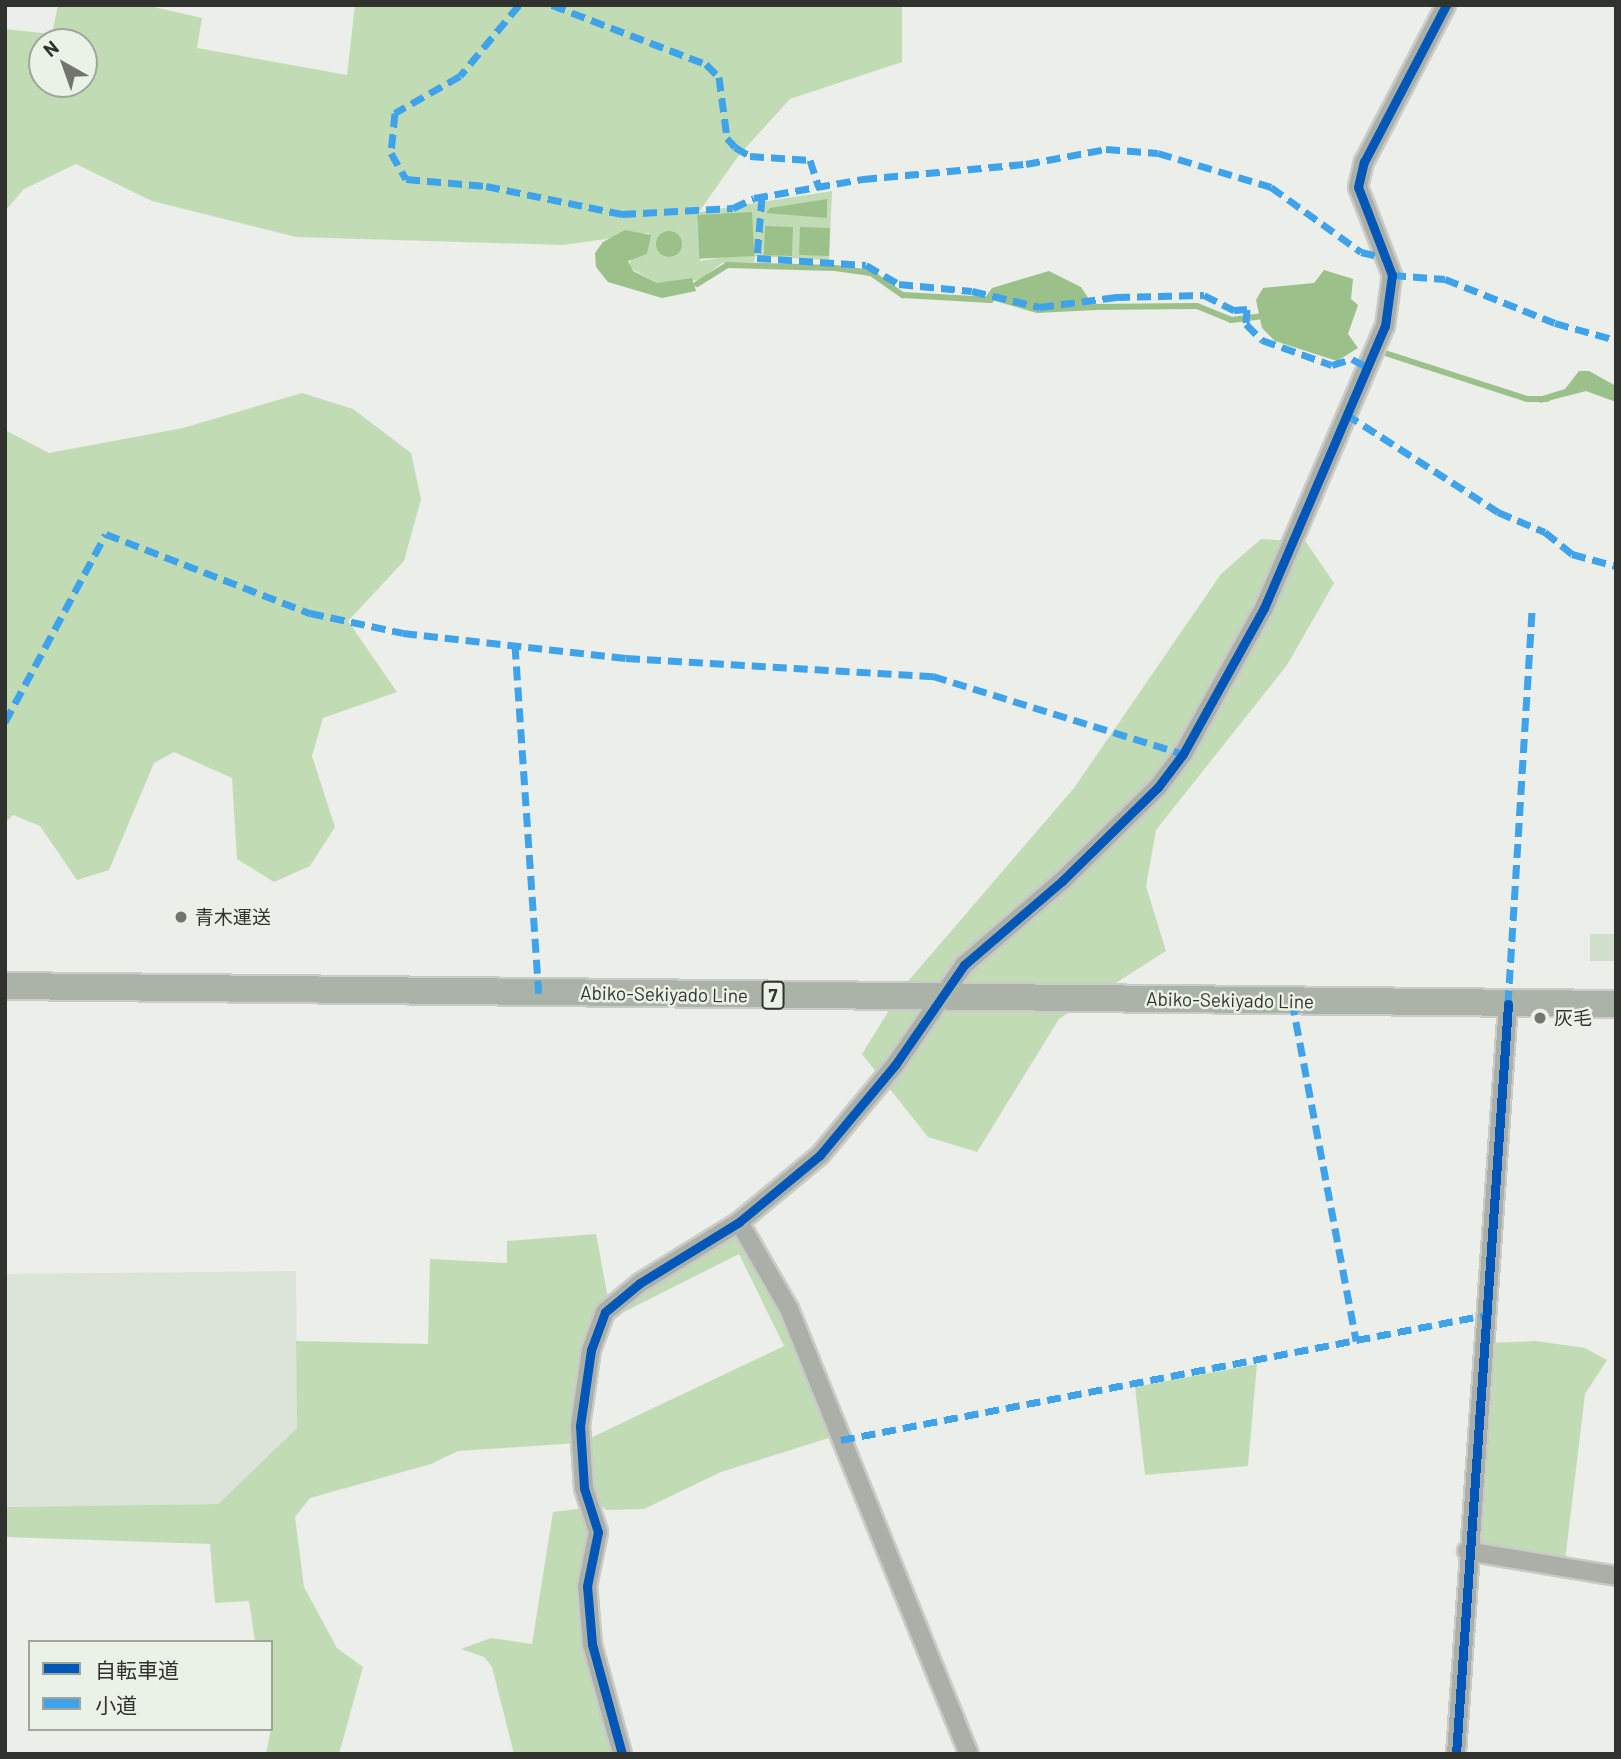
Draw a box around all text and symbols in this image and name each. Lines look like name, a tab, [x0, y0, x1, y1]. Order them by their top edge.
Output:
north arrow	[28, 28, 98, 98]
text: N	[38, 35, 63, 61]
place label: 青木運送	[195, 906, 271, 928]
marker: 青木運送	[173, 909, 189, 925]
road number: 7	[761, 980, 785, 1010]
street label: Abiko-Sekiyado Line	[580, 981, 748, 1007]
street label: Abiko-Sekiyado Line	[1146, 987, 1314, 1013]
place label: 灰毛	[1554, 1007, 1592, 1029]
marker: 灰毛	[1532, 1010, 1548, 1026]
legend	[28, 1640, 273, 1731]
text: 自転車道	[95, 1657, 179, 1682]
text: 小道	[95, 1692, 137, 1717]

